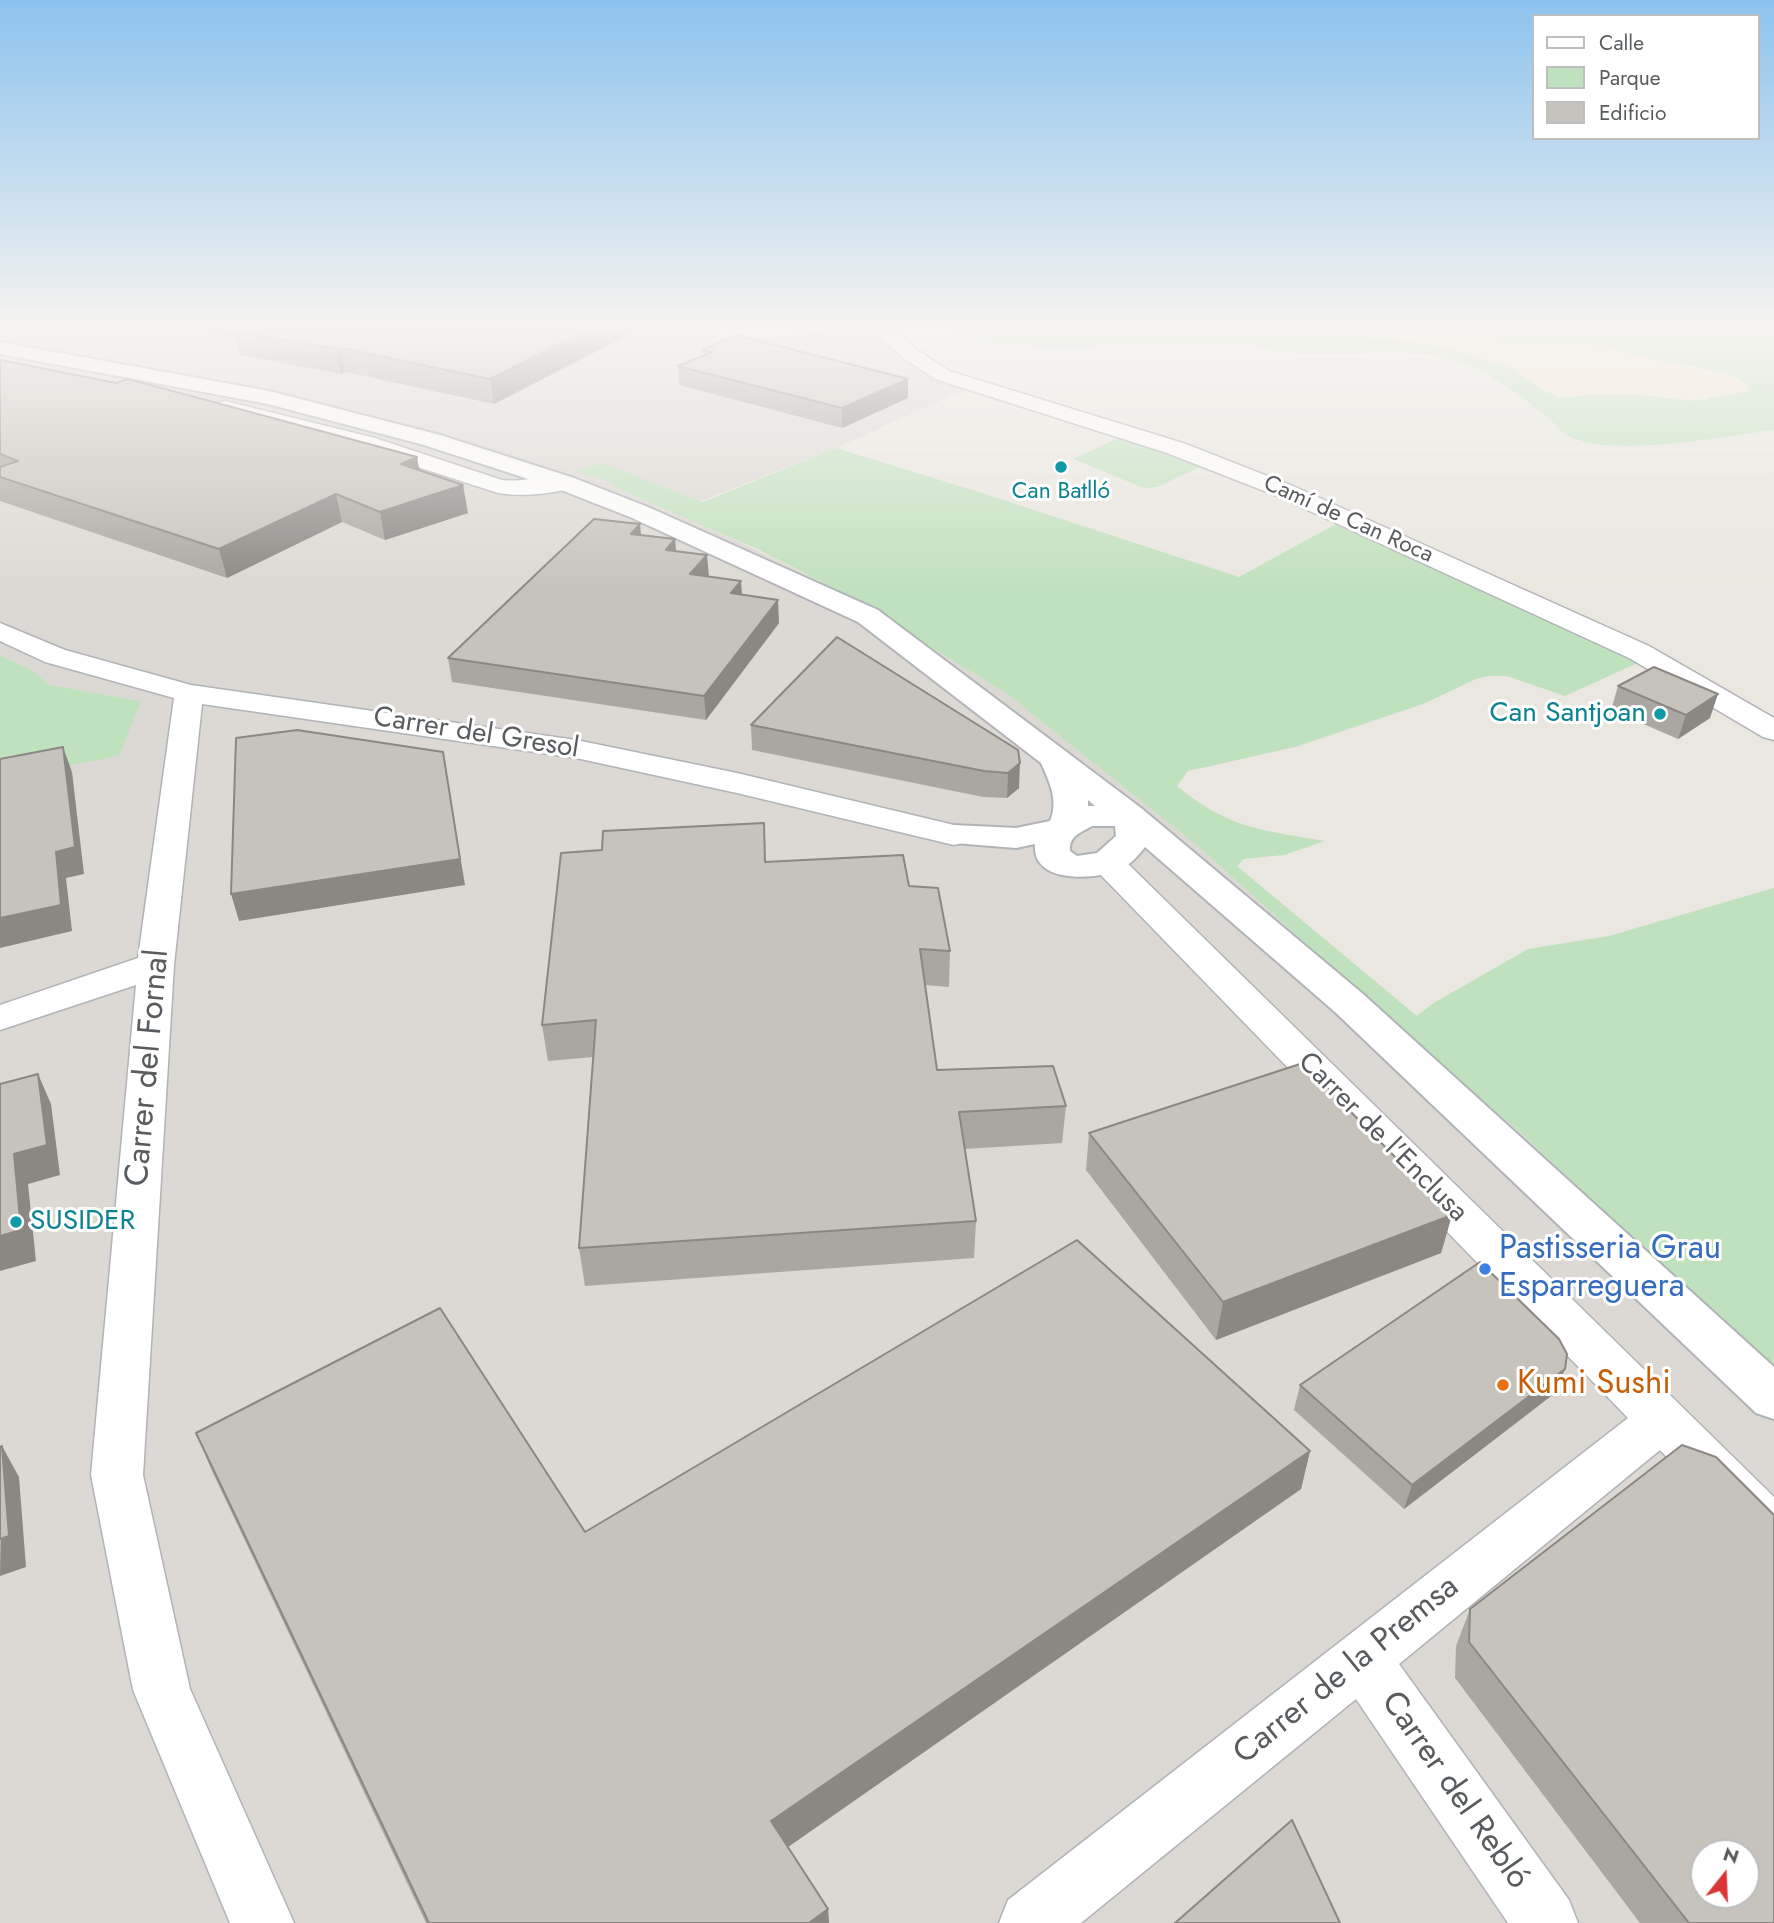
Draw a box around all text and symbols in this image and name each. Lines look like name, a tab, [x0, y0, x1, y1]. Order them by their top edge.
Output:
legend	[1532, 14, 1760, 140]
text: Calle	[1599, 28, 1644, 58]
text: Parque	[1599, 63, 1661, 93]
text: Edificio	[1599, 98, 1666, 128]
marker: Can Batlló	[1053, 459, 1069, 475]
street label: Camí de Can Roca	[1259, 470, 1437, 570]
place label: Can Batlló	[1012, 478, 1110, 506]
place label: Can Santjoan	[1490, 697, 1646, 731]
street label: Carrer del Gresol	[371, 701, 581, 767]
marker: Can Santjoan	[1652, 706, 1668, 722]
street label: Carrer del Fornal	[119, 948, 179, 1188]
street label: Carrer de l'Enclusa	[1290, 1046, 1474, 1230]
place label: SUSIDER	[30, 1205, 135, 1239]
marker: SUSIDER	[8, 1214, 24, 1230]
place label: Pastisseria Grau Esparreguera	[1499, 1230, 1721, 1308]
marker: Pastisseria Grau Esparreguera	[1477, 1261, 1493, 1277]
place label: Kumi Sushi	[1517, 1365, 1671, 1405]
marker: Kumi Sushi	[1495, 1377, 1511, 1393]
street label: Carrer de la Premsa	[1226, 1568, 1468, 1774]
street label: Carrer del Rebló	[1371, 1685, 1537, 1897]
north arrow	[1690, 1839, 1760, 1909]
text: N	[1720, 1840, 1742, 1871]

